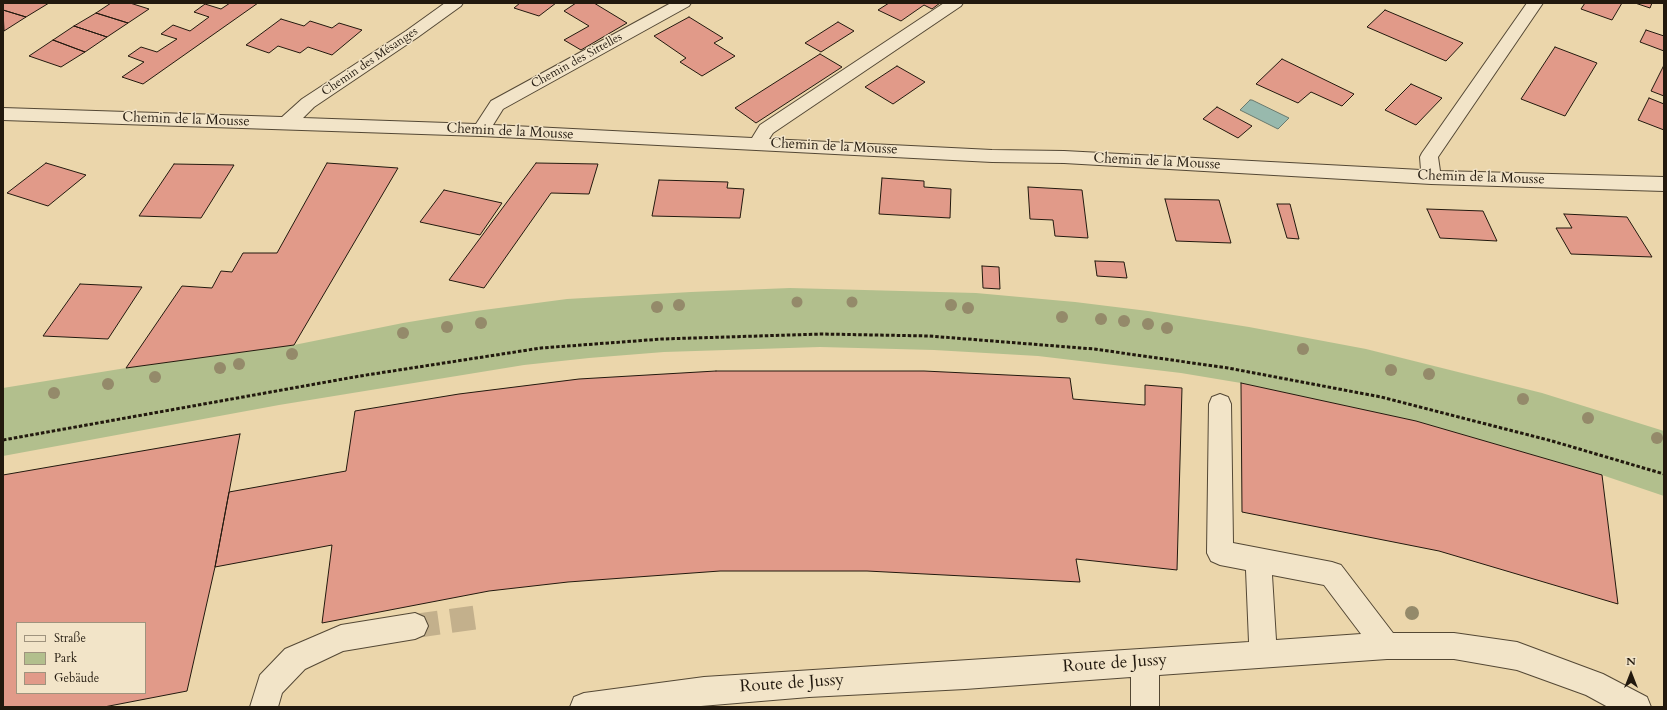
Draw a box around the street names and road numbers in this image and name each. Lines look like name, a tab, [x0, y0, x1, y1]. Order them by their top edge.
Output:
street label: Chemin des Mésanges	[319, 24, 421, 100]
street label: Chemin des Sittelles	[529, 30, 625, 92]
street label: Chemin de la Mousse	[122, 109, 250, 131]
street label: Chemin de la Mousse	[446, 120, 574, 144]
street label: Chemin de la Mousse	[770, 135, 898, 159]
street label: Chemin de la Mousse	[1093, 150, 1221, 174]
street label: Chemin de la Mousse	[1417, 167, 1545, 189]
street label: Route de Jussy	[1062, 650, 1168, 678]
street label: Route de Jussy	[739, 670, 845, 698]

